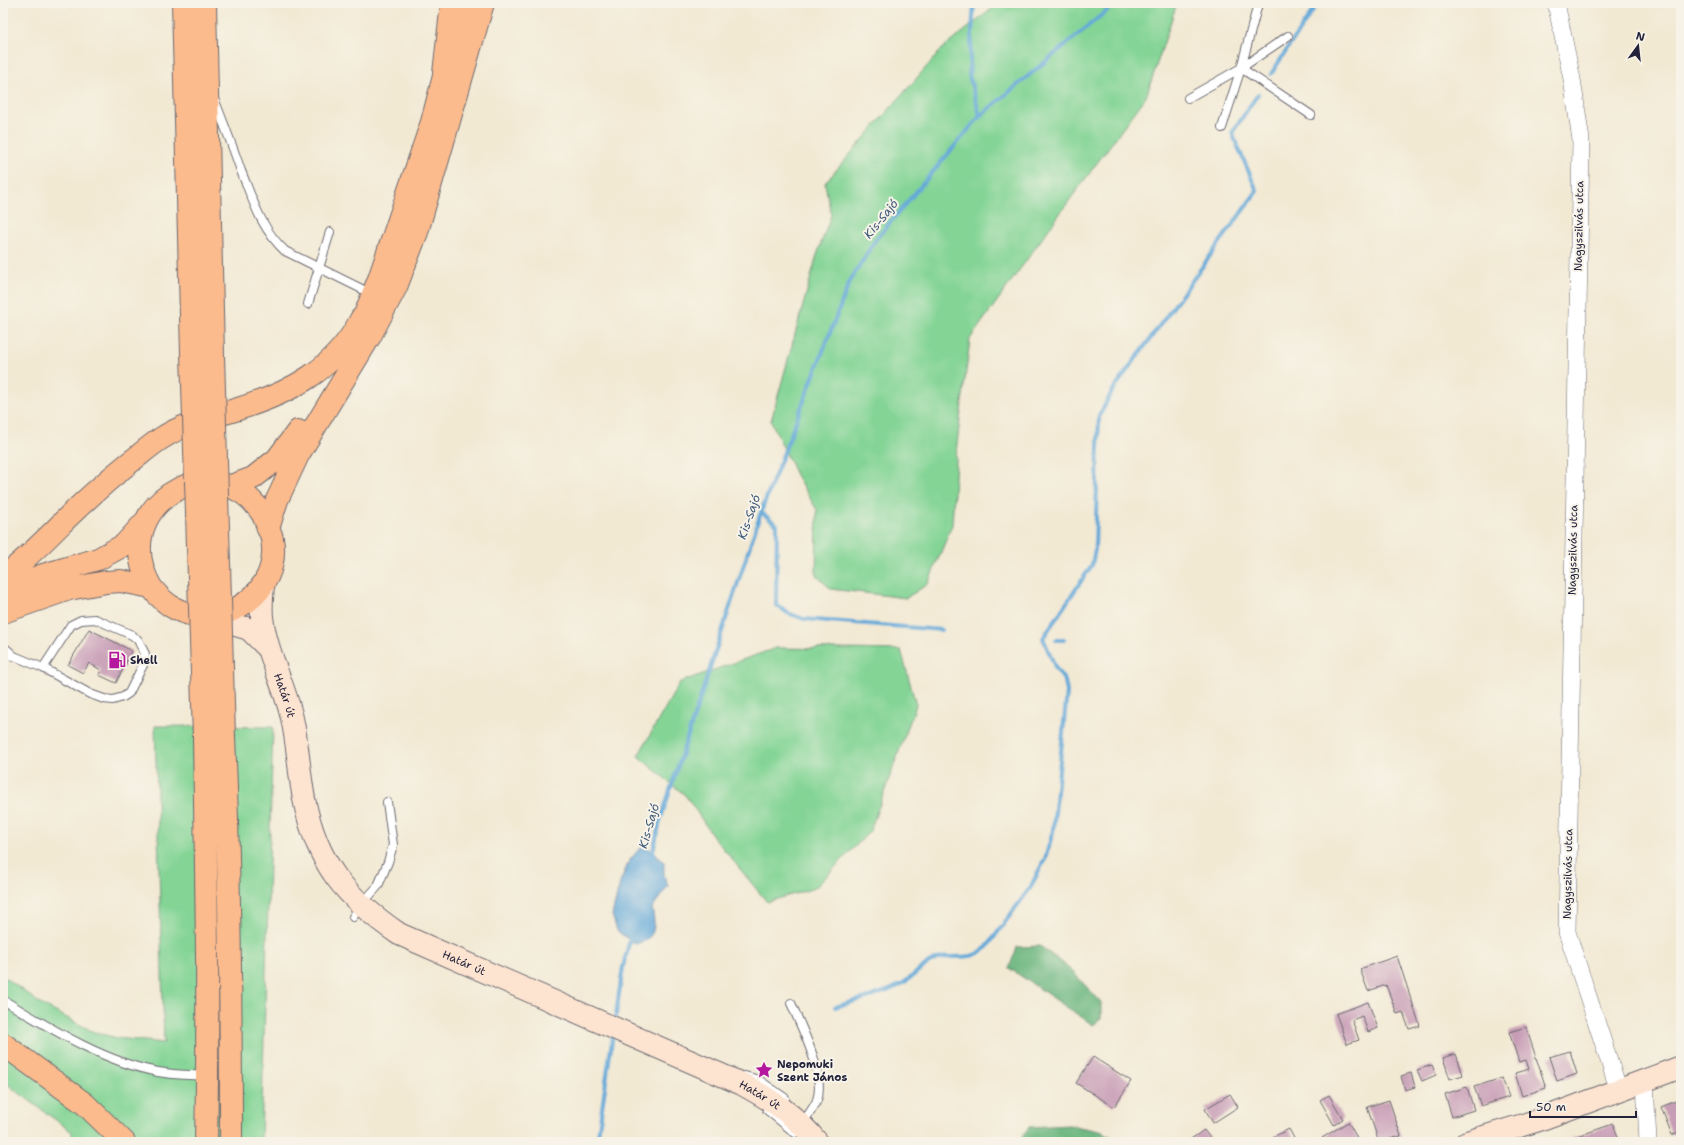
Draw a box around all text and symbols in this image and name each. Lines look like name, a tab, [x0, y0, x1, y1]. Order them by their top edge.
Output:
north arrow	[1618, 26, 1658, 66]
text: N	[1634, 28, 1647, 45]
street label: Nagyszilvás utca	[1571, 181, 1587, 271]
water label: Kis-Sajó	[860, 196, 902, 242]
water label: Kis-Sajó	[734, 493, 764, 541]
street label: Nagyszilvás utca	[1565, 505, 1581, 595]
fuel station icon: Shell	[107, 650, 127, 670]
place label: Shell	[130, 653, 158, 668]
street label: Határ út	[271, 671, 299, 719]
water label: Kis-Sajó	[635, 802, 663, 850]
street label: Nagyszilvás utca	[1560, 829, 1576, 919]
street label: Határ út	[440, 946, 489, 979]
place label: Nepomuki Szent János	[777, 1057, 848, 1085]
place icon: Nepomuki Szent János	[754, 1060, 774, 1080]
street label: Határ út	[737, 1076, 784, 1113]
scale bar	[1530, 1093, 1636, 1119]
text: 50 m	[1536, 1099, 1566, 1115]

